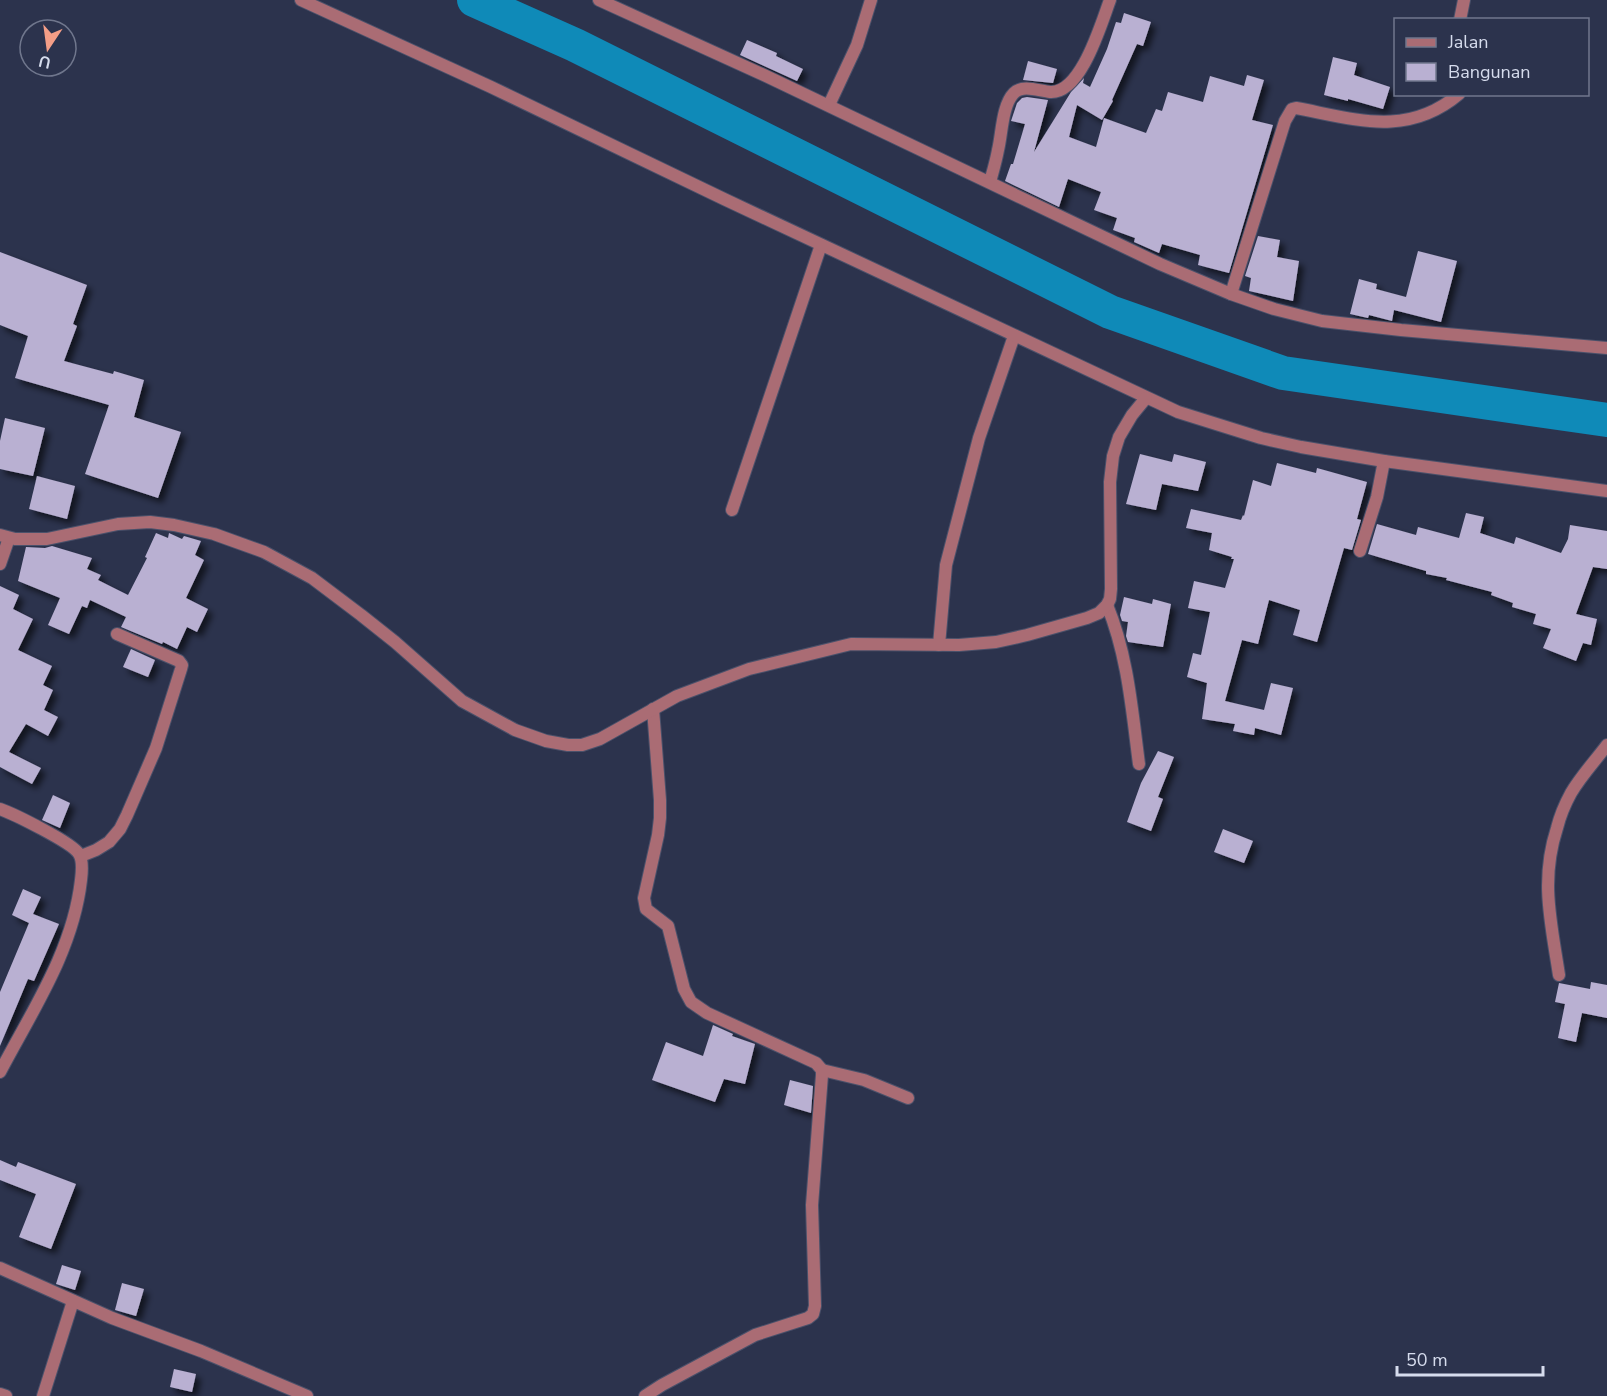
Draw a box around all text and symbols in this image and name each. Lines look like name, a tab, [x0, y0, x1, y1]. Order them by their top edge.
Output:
north arrow	[18, 18, 78, 78]
legend	[1394, 18, 1589, 96]
text: Jalan	[1447, 30, 1488, 54]
text: U	[37, 50, 53, 74]
text: Bangunan	[1448, 60, 1531, 84]
scale bar	[1397, 1339, 1542, 1377]
text: 50 m	[1406, 1348, 1448, 1372]

